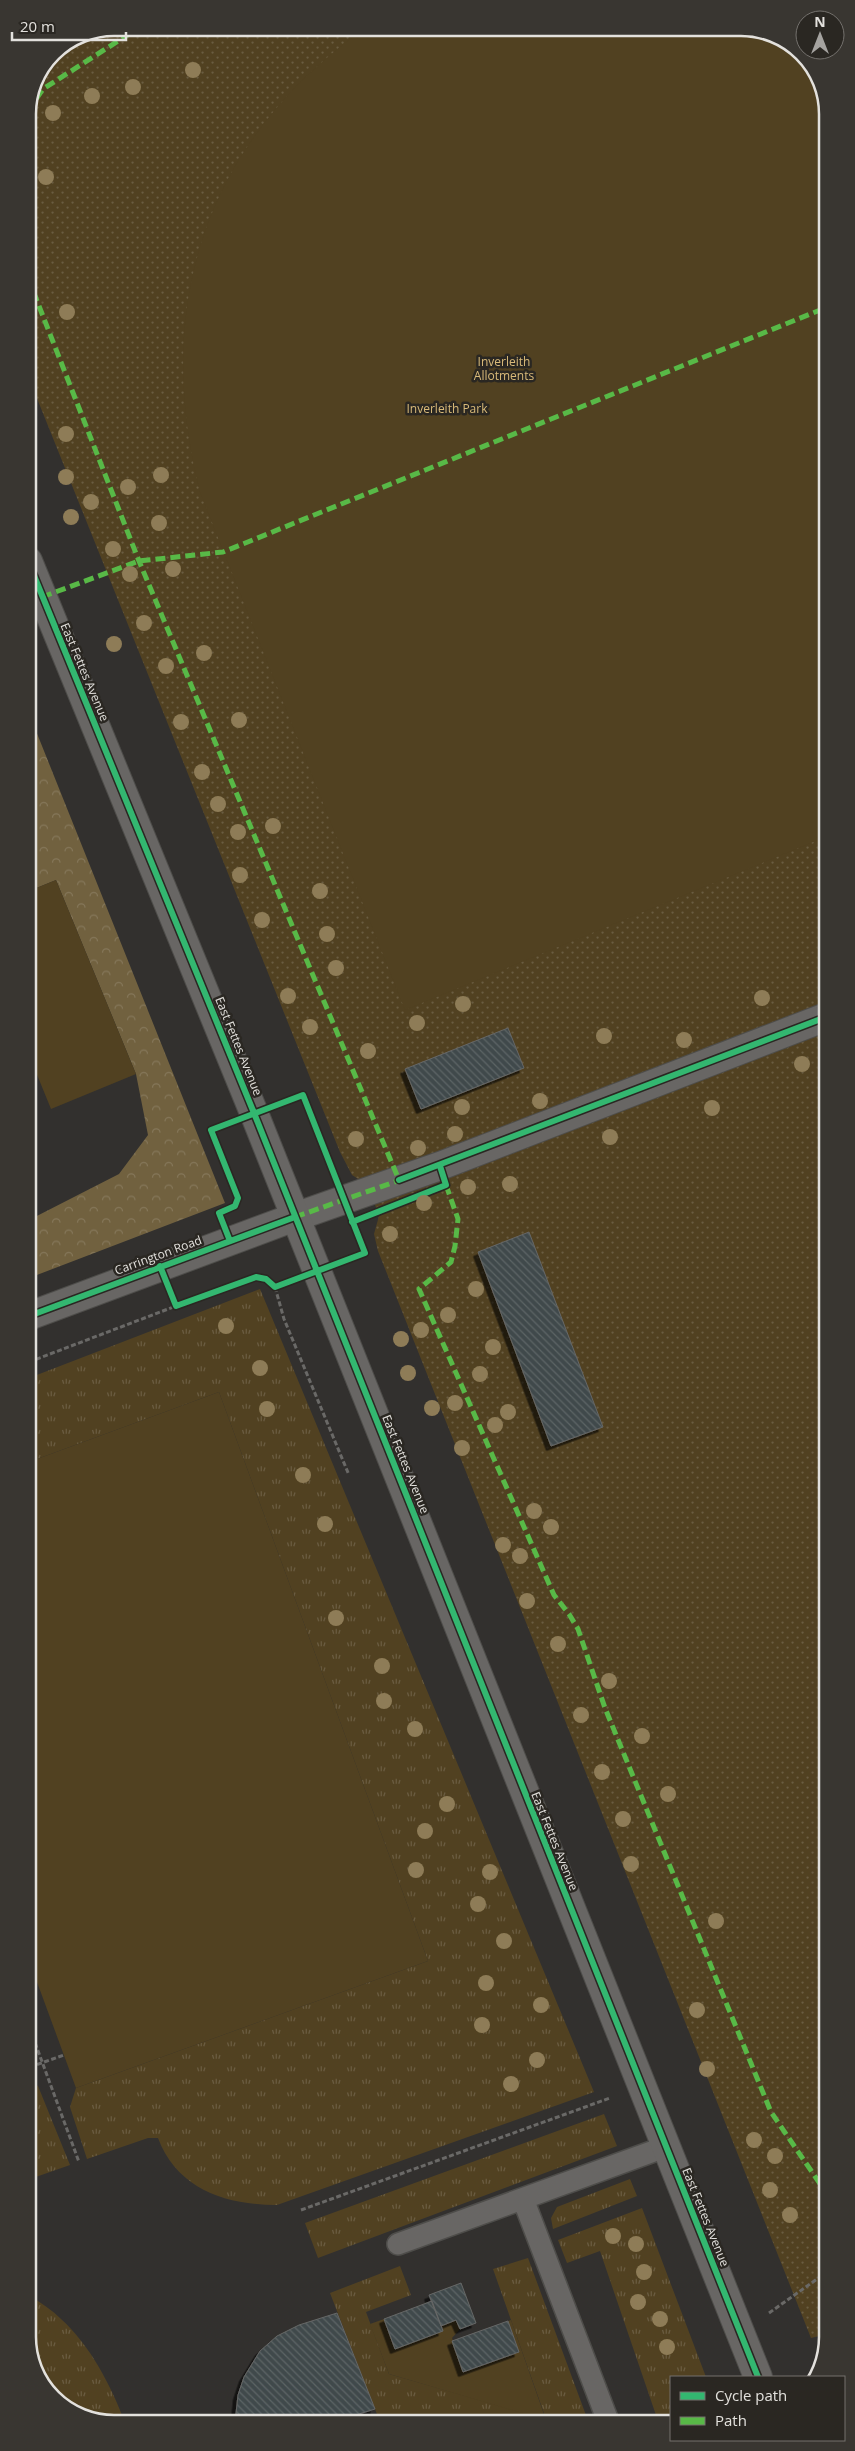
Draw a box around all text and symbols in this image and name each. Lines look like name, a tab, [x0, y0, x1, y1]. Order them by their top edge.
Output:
scale bar	[12, 10, 126, 42]
north arrow	[795, 10, 845, 60]
text: N	[814, 12, 826, 31]
text: 20 m	[20, 16, 55, 36]
park label: Inverleith Allotments	[474, 353, 534, 384]
park label: Inverleith Park	[407, 400, 488, 417]
street label: East Fettes Avenue	[57, 620, 113, 724]
street label: East Fettes Avenue	[211, 994, 267, 1098]
street label: Carrington Road	[112, 1231, 204, 1279]
street label: East Fettes Avenue	[378, 1412, 434, 1516]
street label: East Fettes Avenue	[527, 1789, 583, 1893]
street label: East Fettes Avenue	[678, 2165, 734, 2269]
legend	[670, 2376, 845, 2441]
text: Cycle path	[715, 2385, 787, 2405]
text: Path	[715, 2410, 747, 2430]

